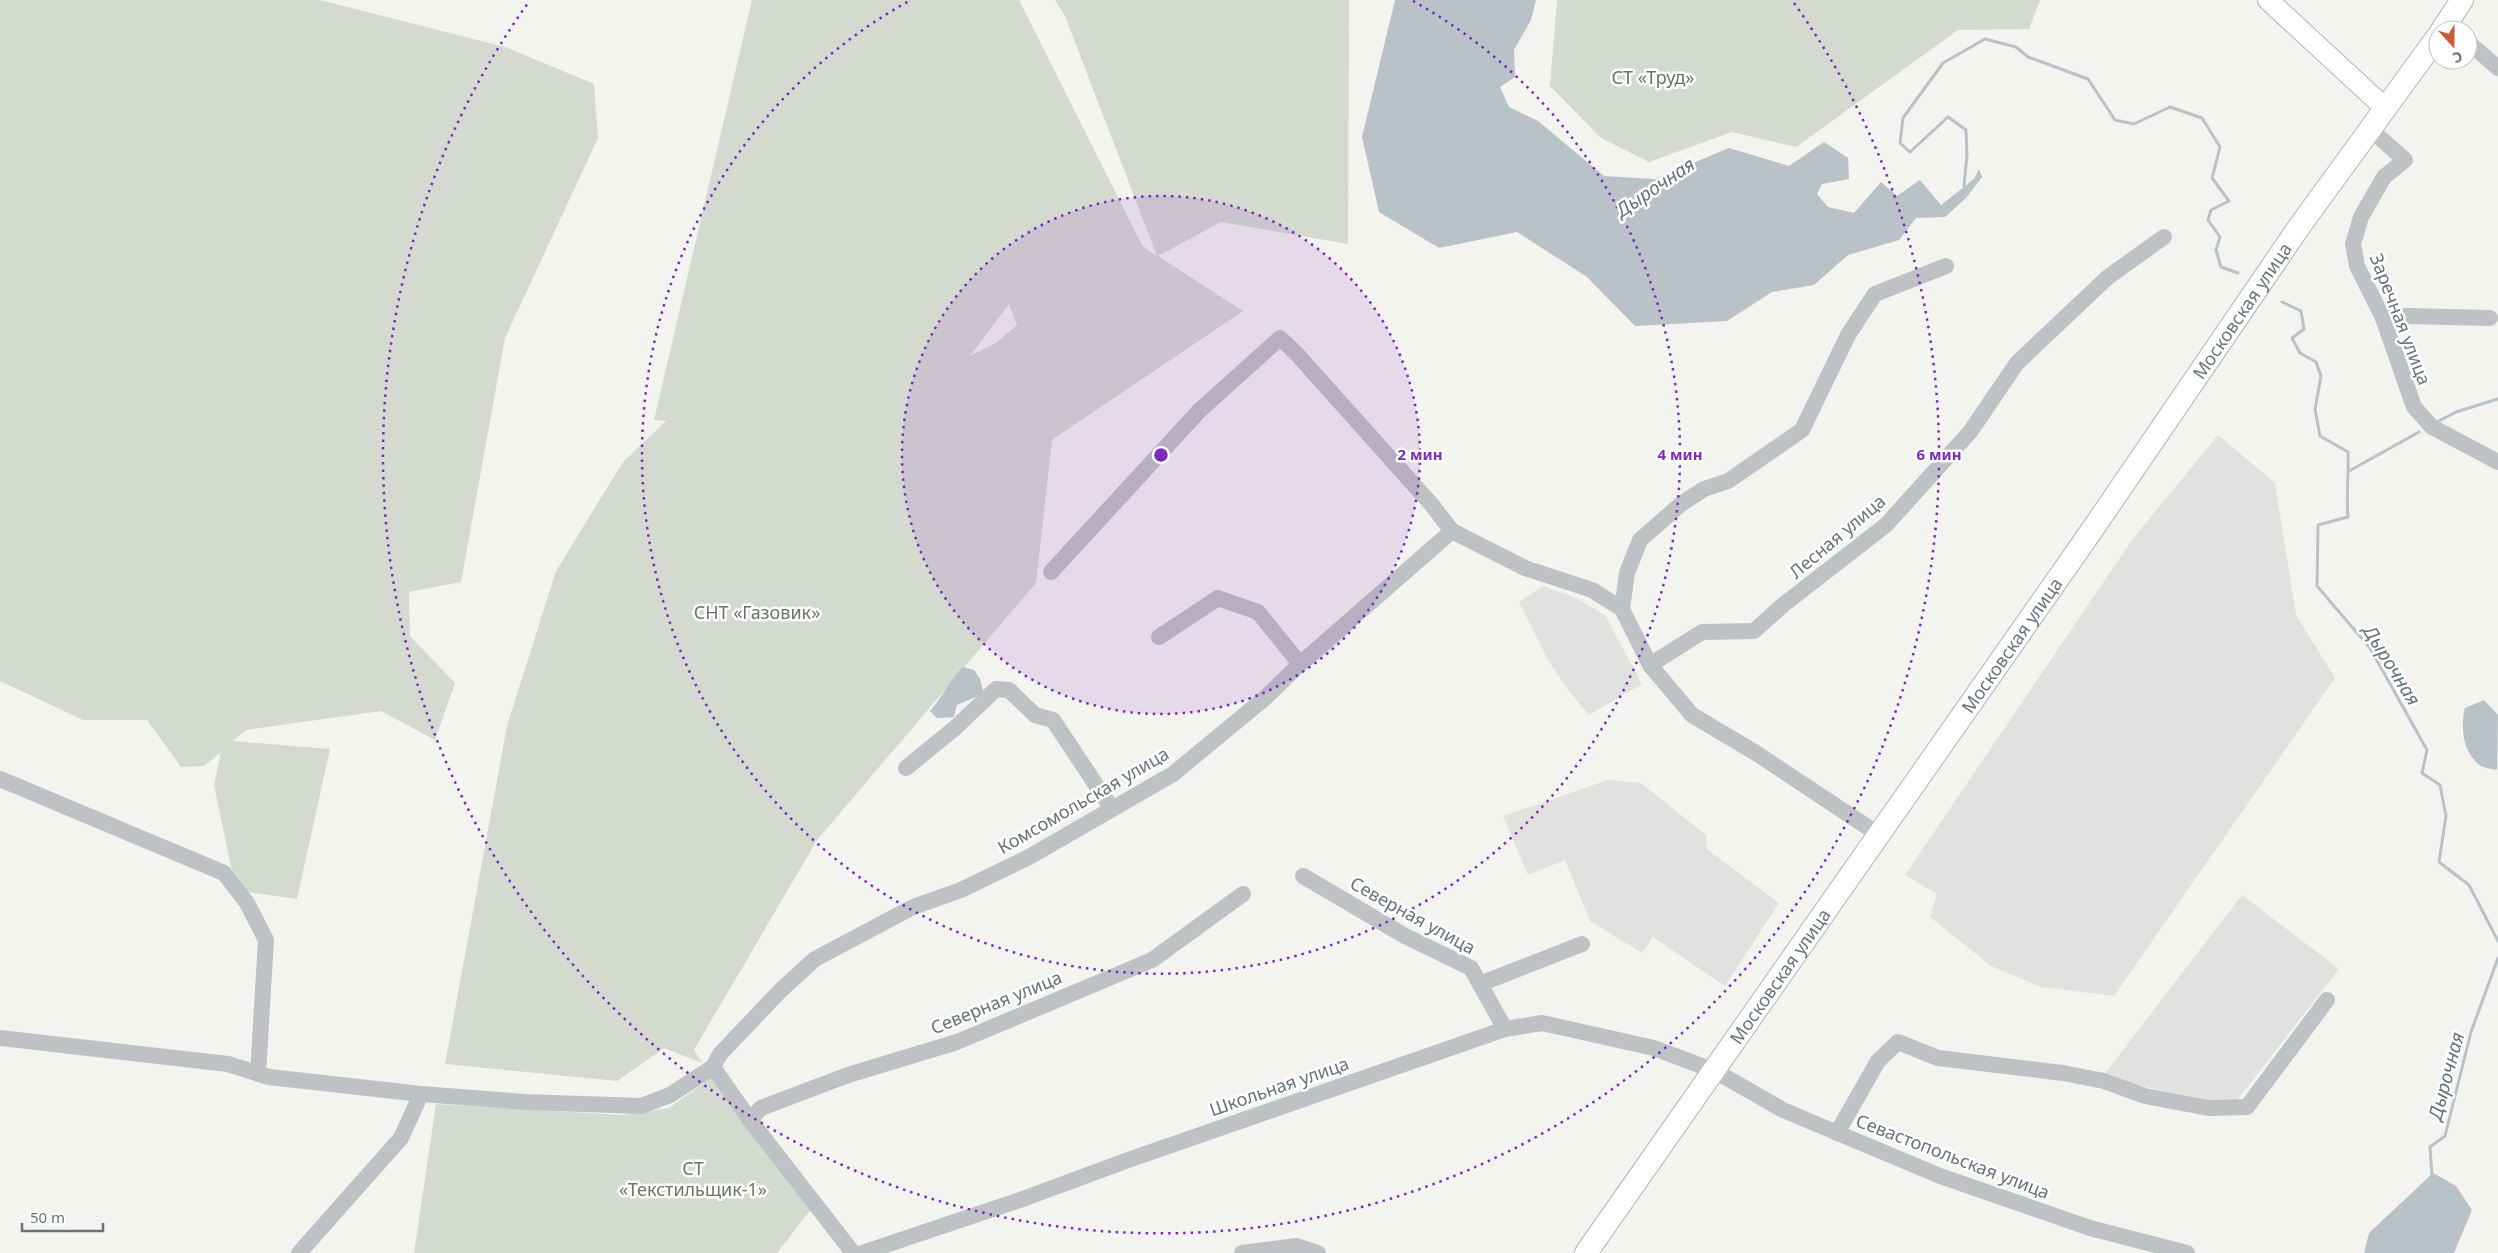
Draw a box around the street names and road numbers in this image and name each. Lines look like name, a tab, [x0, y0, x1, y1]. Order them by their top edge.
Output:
street label: Московская улица	[2187, 238, 2297, 384]
street label: Заречная улица	[2365, 250, 2437, 388]
street label: Лесная улица	[1784, 489, 1890, 583]
street label: Московская улица	[1956, 573, 2067, 718]
street label: Комсомольская улица	[993, 741, 1173, 859]
street label: Северная улица	[1346, 871, 1480, 959]
street label: Московская улица	[1724, 904, 1836, 1049]
street label: Северная улица	[927, 965, 1065, 1039]
street label: Школьная улица	[1206, 1051, 1352, 1121]
street label: Севастопольская улица	[1853, 1108, 2053, 1204]

